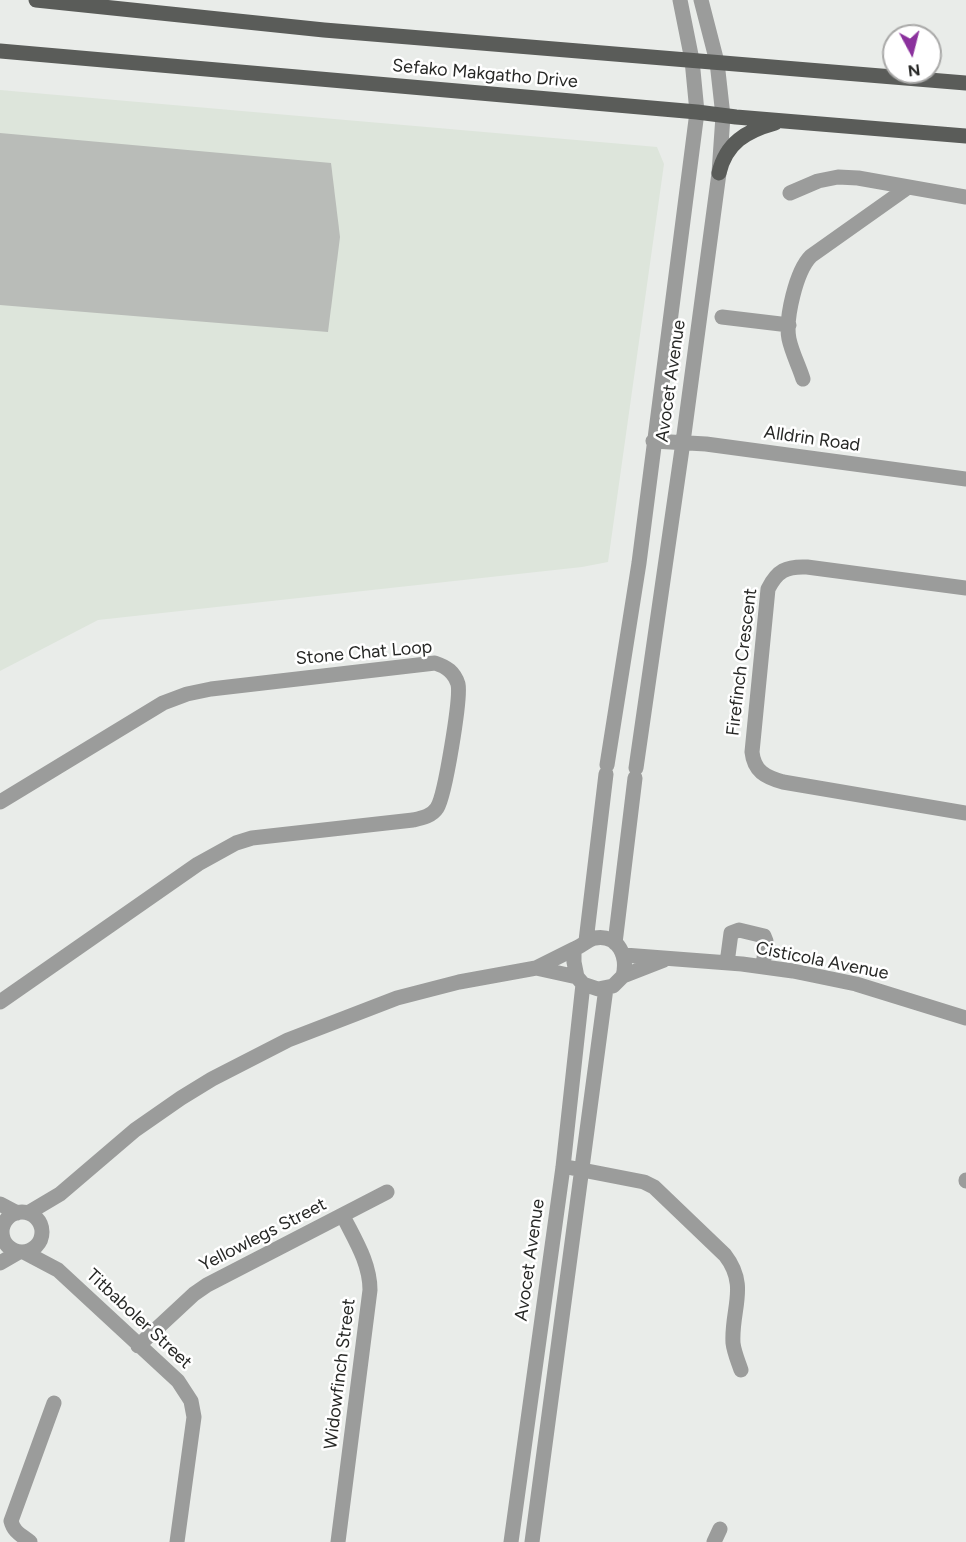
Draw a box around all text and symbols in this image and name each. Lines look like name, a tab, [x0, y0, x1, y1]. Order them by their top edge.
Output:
north arrow	[882, 24, 942, 84]
street label: Sefako Makgatho Drive	[391, 55, 579, 93]
text: N	[907, 60, 921, 81]
street label: Avocet Avenue	[652, 318, 690, 444]
street label: Alldrin Road	[763, 422, 861, 456]
street label: Firefinch Crescent	[722, 587, 762, 737]
street label: Stone Chat Loop	[295, 636, 433, 670]
street label: Cisticola Avenue	[754, 938, 890, 984]
street label: Yellowlegs Street	[196, 1194, 330, 1276]
street label: Avocet Avenue	[511, 1197, 549, 1323]
street label: Titbaboler Street	[82, 1265, 196, 1373]
street label: Widowfinch Street	[320, 1297, 360, 1451]

